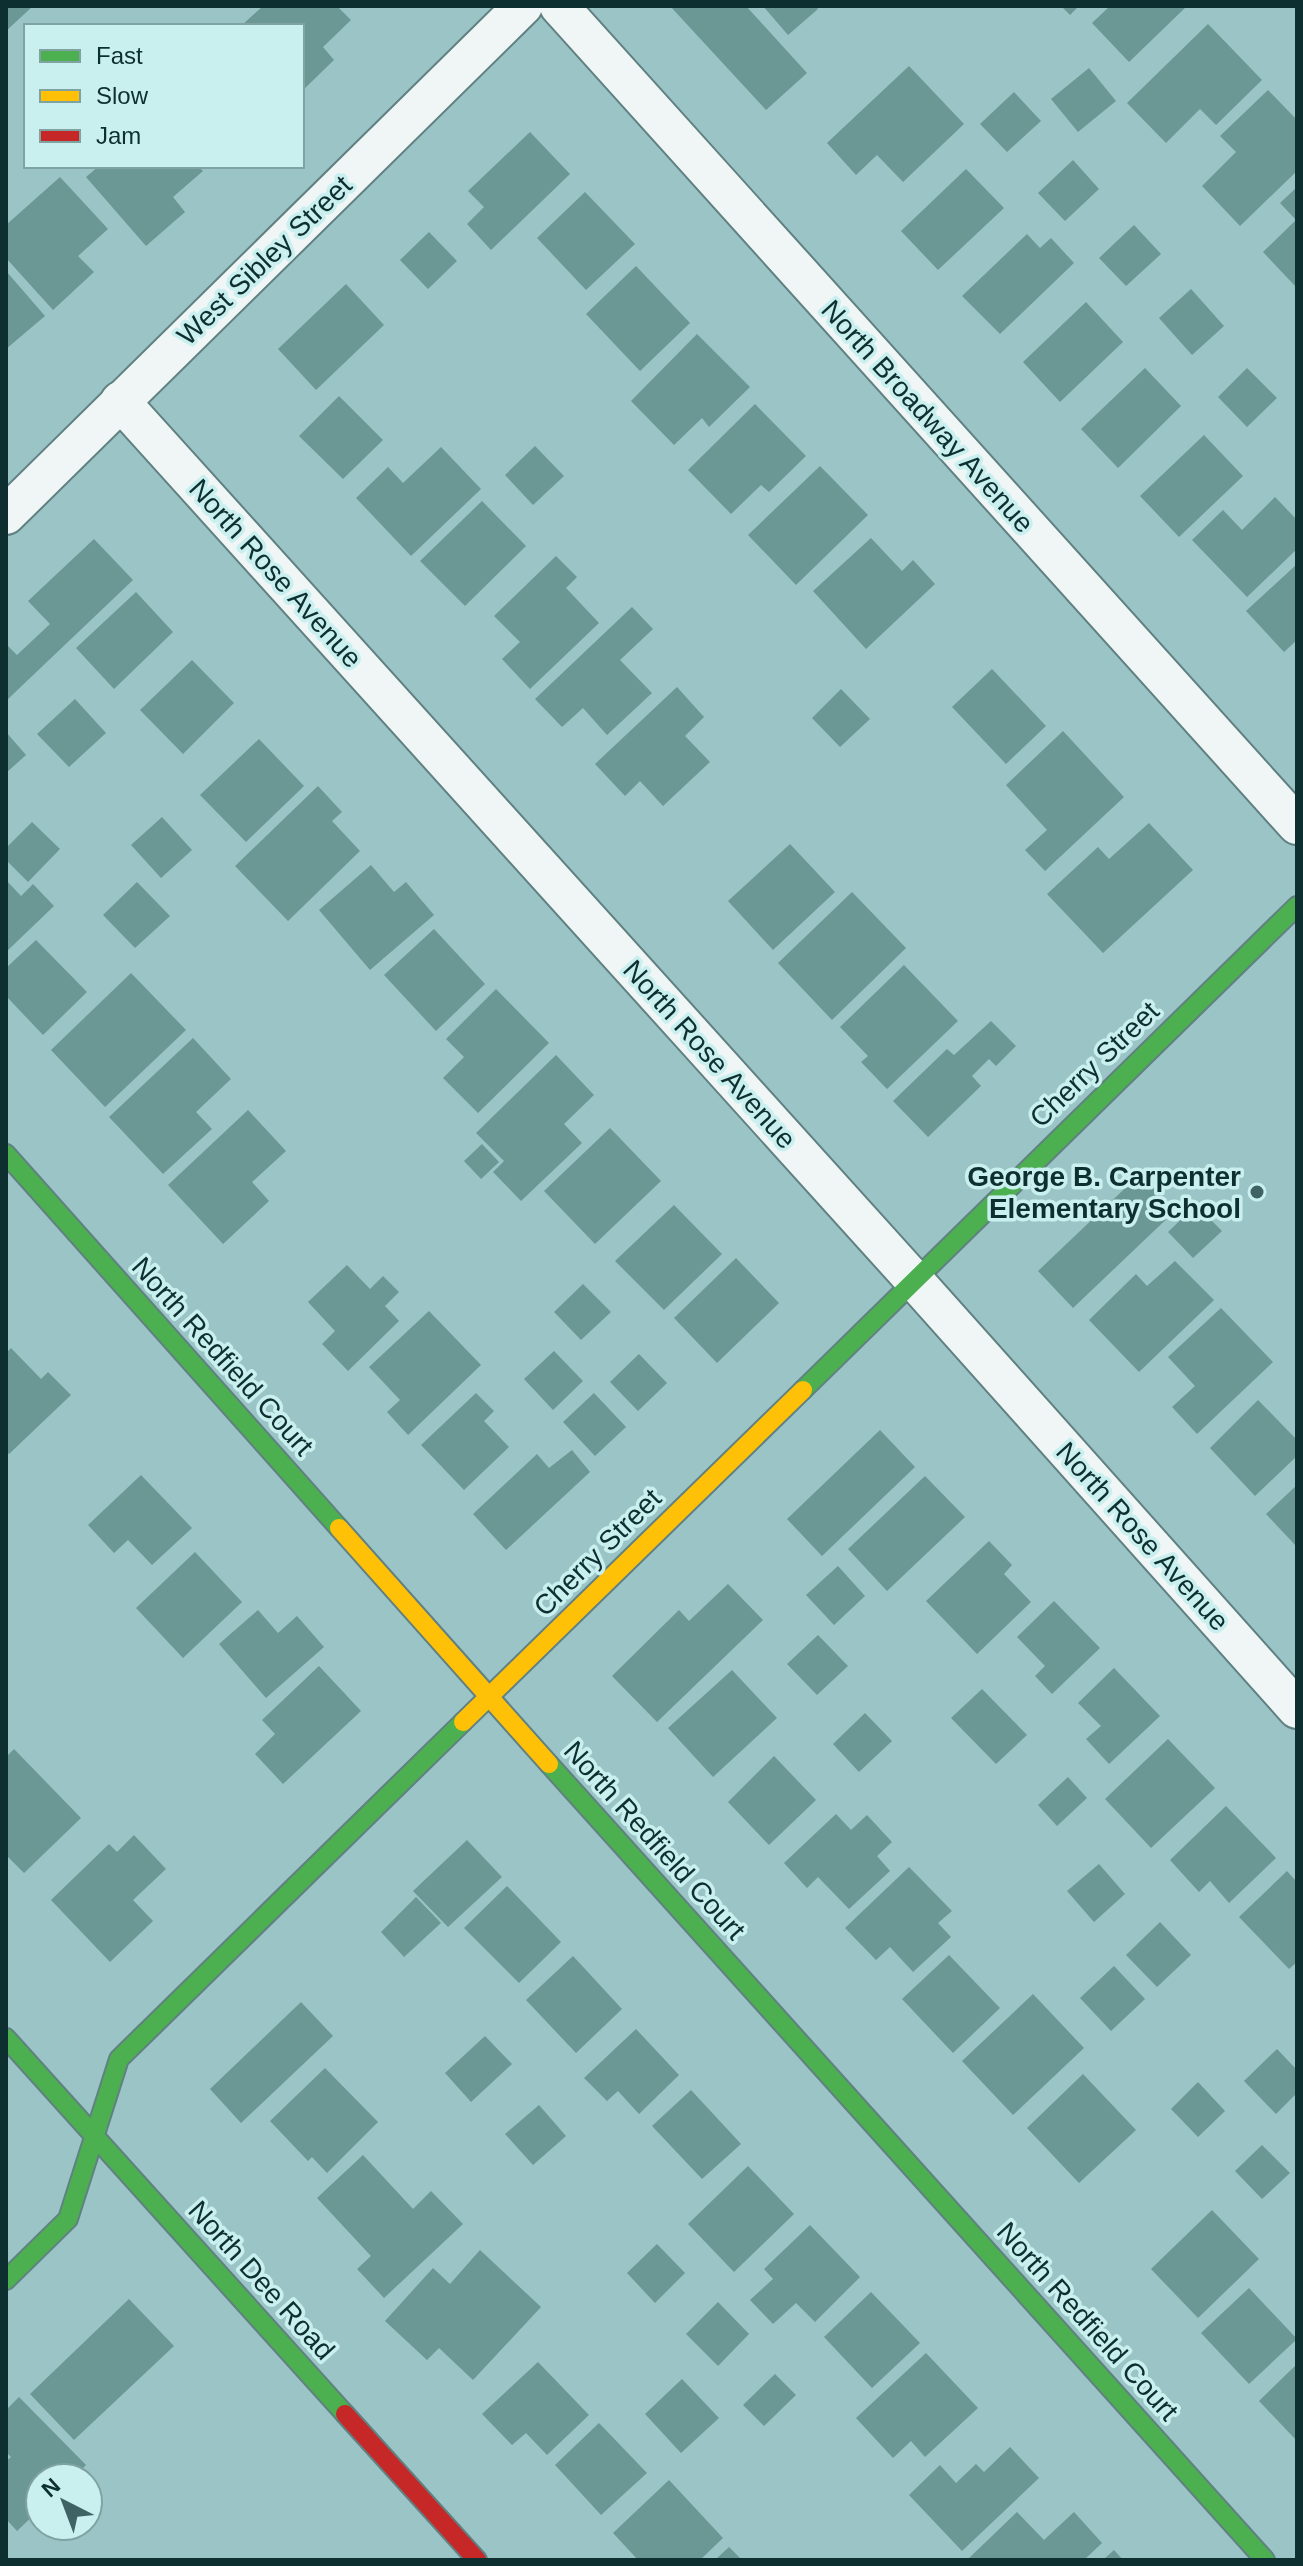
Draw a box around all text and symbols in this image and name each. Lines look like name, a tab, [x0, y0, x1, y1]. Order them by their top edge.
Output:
legend	[24, 24, 304, 168]
text: Fast	[96, 42, 143, 69]
text: Slow	[96, 82, 149, 109]
text: Jam	[96, 122, 141, 149]
street label: West Sibley Street	[171, 169, 358, 351]
street label: North Broadway Avenue	[815, 294, 1040, 539]
street label: North Rose Avenue	[183, 473, 368, 674]
street label: North Rose Avenue	[617, 954, 802, 1155]
street label: Cherry Street	[1024, 995, 1165, 1133]
place label: George B. Carpenter Elementary School	[967, 1161, 1241, 1224]
marker: George B. Carpenter Elementary School	[1248, 1183, 1266, 1201]
street label: North Redfield Court	[126, 1251, 320, 1462]
street label: North Rose Avenue	[1050, 1436, 1235, 1637]
street label: Cherry Street	[528, 1482, 667, 1622]
street label: North Redfield Court	[558, 1735, 752, 1946]
street label: North Dee Road	[182, 2195, 341, 2366]
street label: North Redfield Court	[991, 2216, 1185, 2427]
north arrow	[24, 2462, 104, 2542]
text: N	[37, 2473, 65, 2502]

